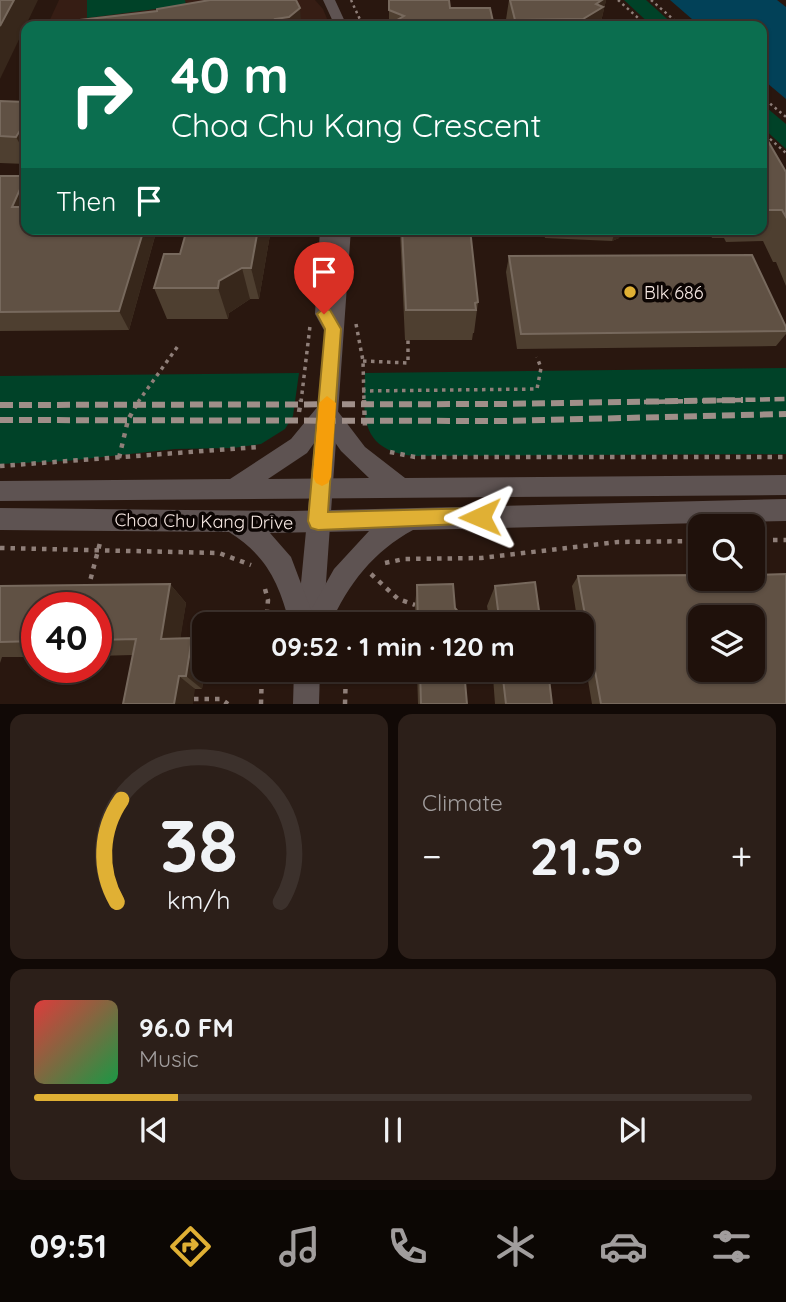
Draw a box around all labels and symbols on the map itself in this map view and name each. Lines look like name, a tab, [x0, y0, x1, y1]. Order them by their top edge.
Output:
pin	[294, 242, 354, 314]
place label: Blk 686	[644, 281, 704, 304]
marker: Blk 686	[622, 284, 638, 300]
position arrow	[443, 480, 517, 554]
street label: Choa Chu Kang Drive	[114, 508, 294, 534]
speed limit sign: 40	[21, 592, 112, 683]

